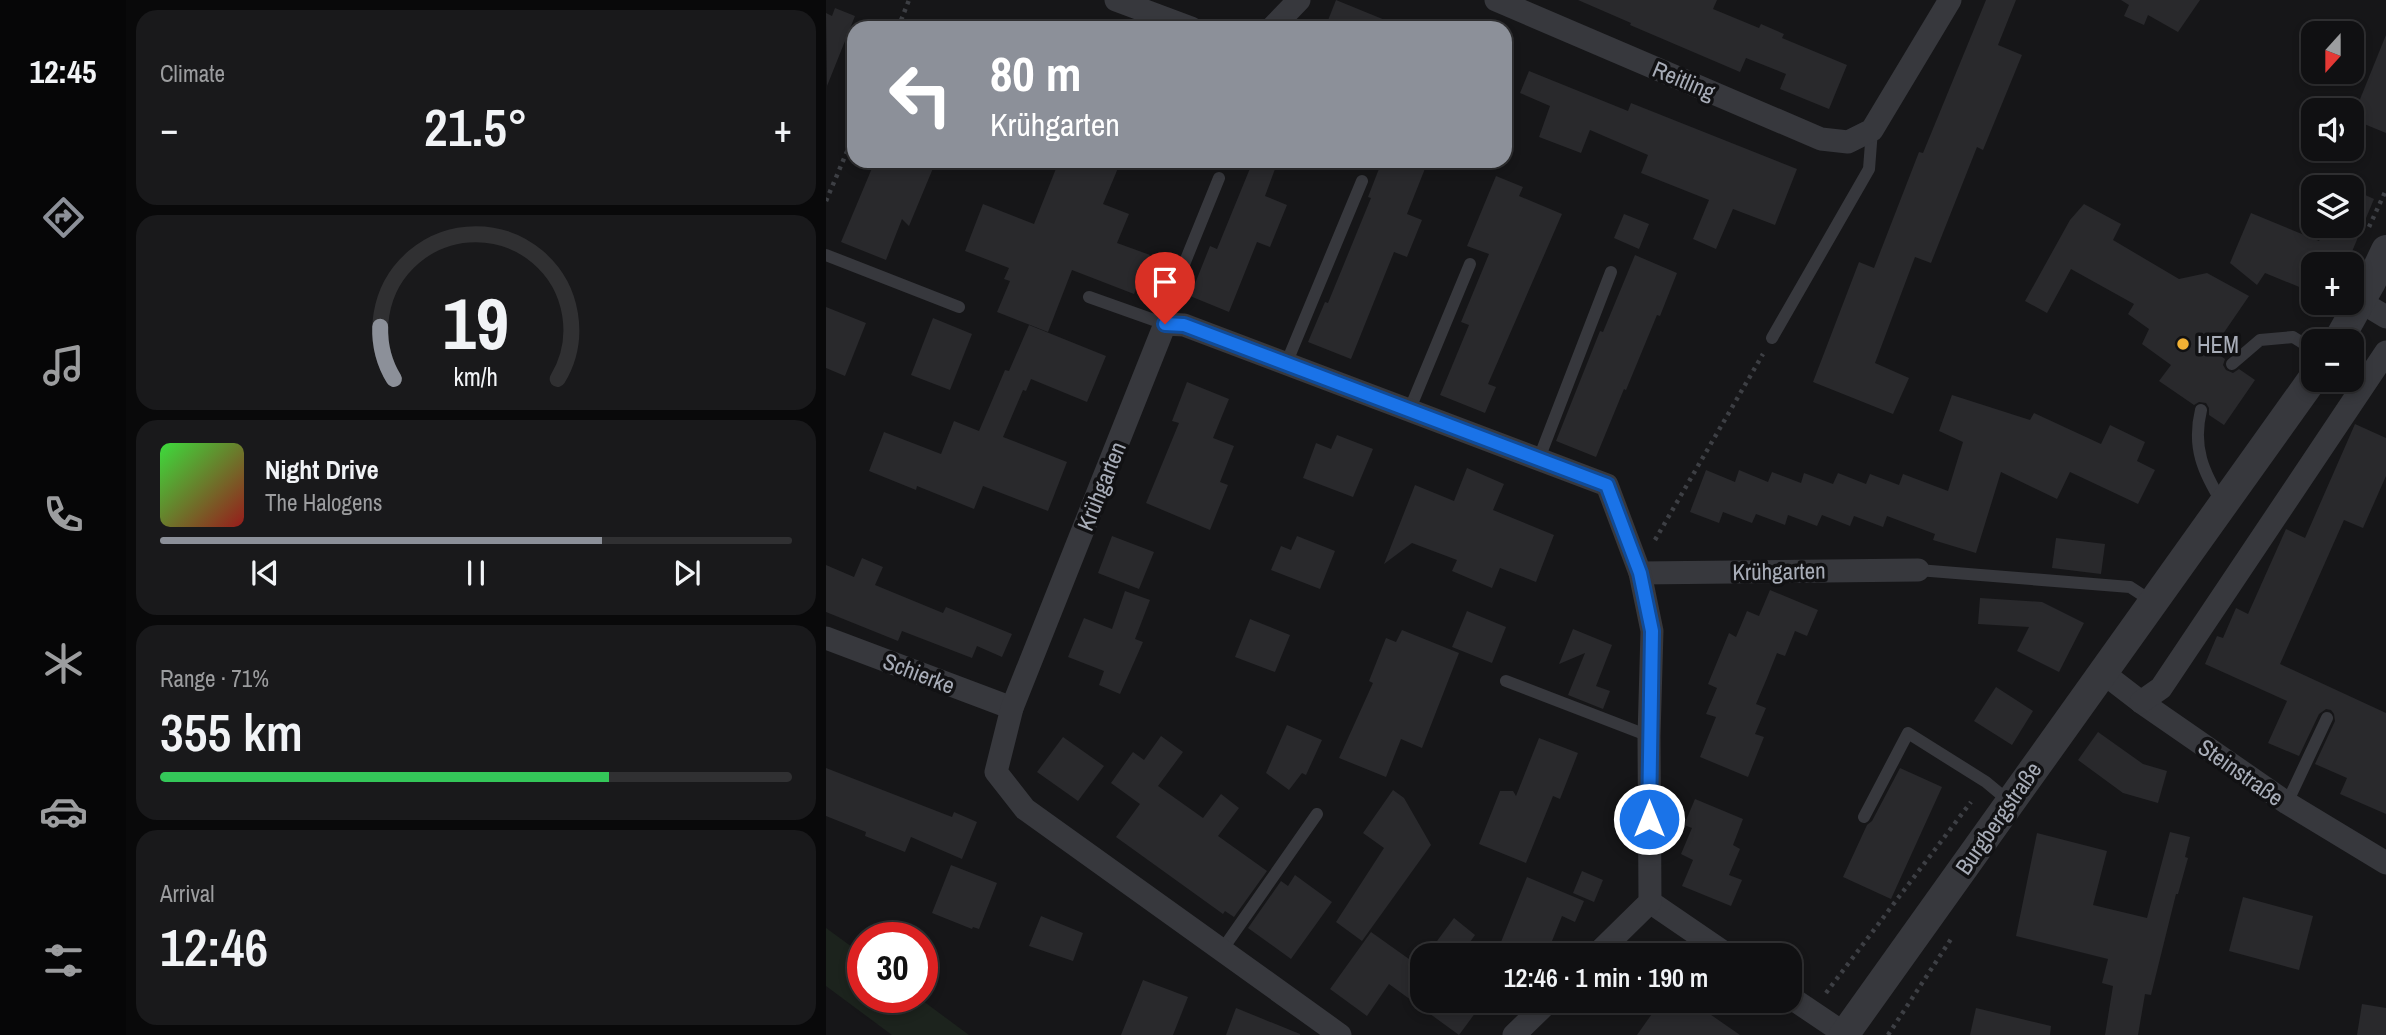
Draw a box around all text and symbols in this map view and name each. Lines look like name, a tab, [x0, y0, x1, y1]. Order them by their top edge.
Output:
north arrow	[2301, 21, 2364, 84]
map controls	[2301, 21, 2364, 392]
text: 80 m	[990, 40, 1082, 106]
icon: left	[875, 49, 966, 140]
text: 12:45	[29, 50, 97, 93]
street label: Reitling	[1648, 53, 1720, 107]
text: Climate	[160, 58, 225, 89]
text: 21.5°	[424, 92, 528, 162]
button: sound	[2301, 98, 2364, 161]
text: −	[160, 103, 178, 154]
text: +	[774, 103, 792, 154]
text: Krühgarten	[990, 103, 1120, 146]
button: layers	[2301, 175, 2364, 238]
icon: directions	[39, 193, 88, 242]
pin	[1135, 252, 1195, 324]
button: +	[2301, 252, 2364, 315]
icon: arrive	[1146, 263, 1184, 301]
text: 19	[443, 274, 509, 372]
place label: HEM	[2197, 329, 2239, 360]
button: −	[2301, 329, 2364, 392]
marker: HEM	[2175, 336, 2191, 352]
icon: music	[39, 341, 88, 390]
text: km/h	[454, 359, 498, 393]
street label: Krühgarten	[1069, 437, 1133, 535]
text: Night Drive	[265, 452, 379, 487]
text: The Halogens	[265, 487, 382, 518]
icon: phone	[39, 490, 88, 539]
icon: previous	[246, 554, 284, 592]
icon: pause	[457, 554, 495, 592]
icon: next	[668, 554, 706, 592]
street label: Krühgarten	[1732, 555, 1826, 587]
icon: climate	[39, 639, 88, 688]
street label: Schierke	[879, 645, 959, 701]
text: Range · 71%	[160, 663, 269, 694]
text: 355 km	[160, 697, 303, 767]
street label: Steinstraße	[2192, 731, 2290, 813]
street label: Burgbergstraße	[1948, 755, 2048, 881]
position arrow	[1612, 782, 1686, 856]
icon: car	[39, 787, 88, 836]
text: Arrival	[160, 878, 215, 909]
text: 12:46	[160, 912, 268, 982]
speed limit sign: 30	[847, 922, 938, 1013]
icon: filters	[39, 936, 88, 985]
text: 12:46 · 1 min · 190 m	[1504, 960, 1708, 995]

